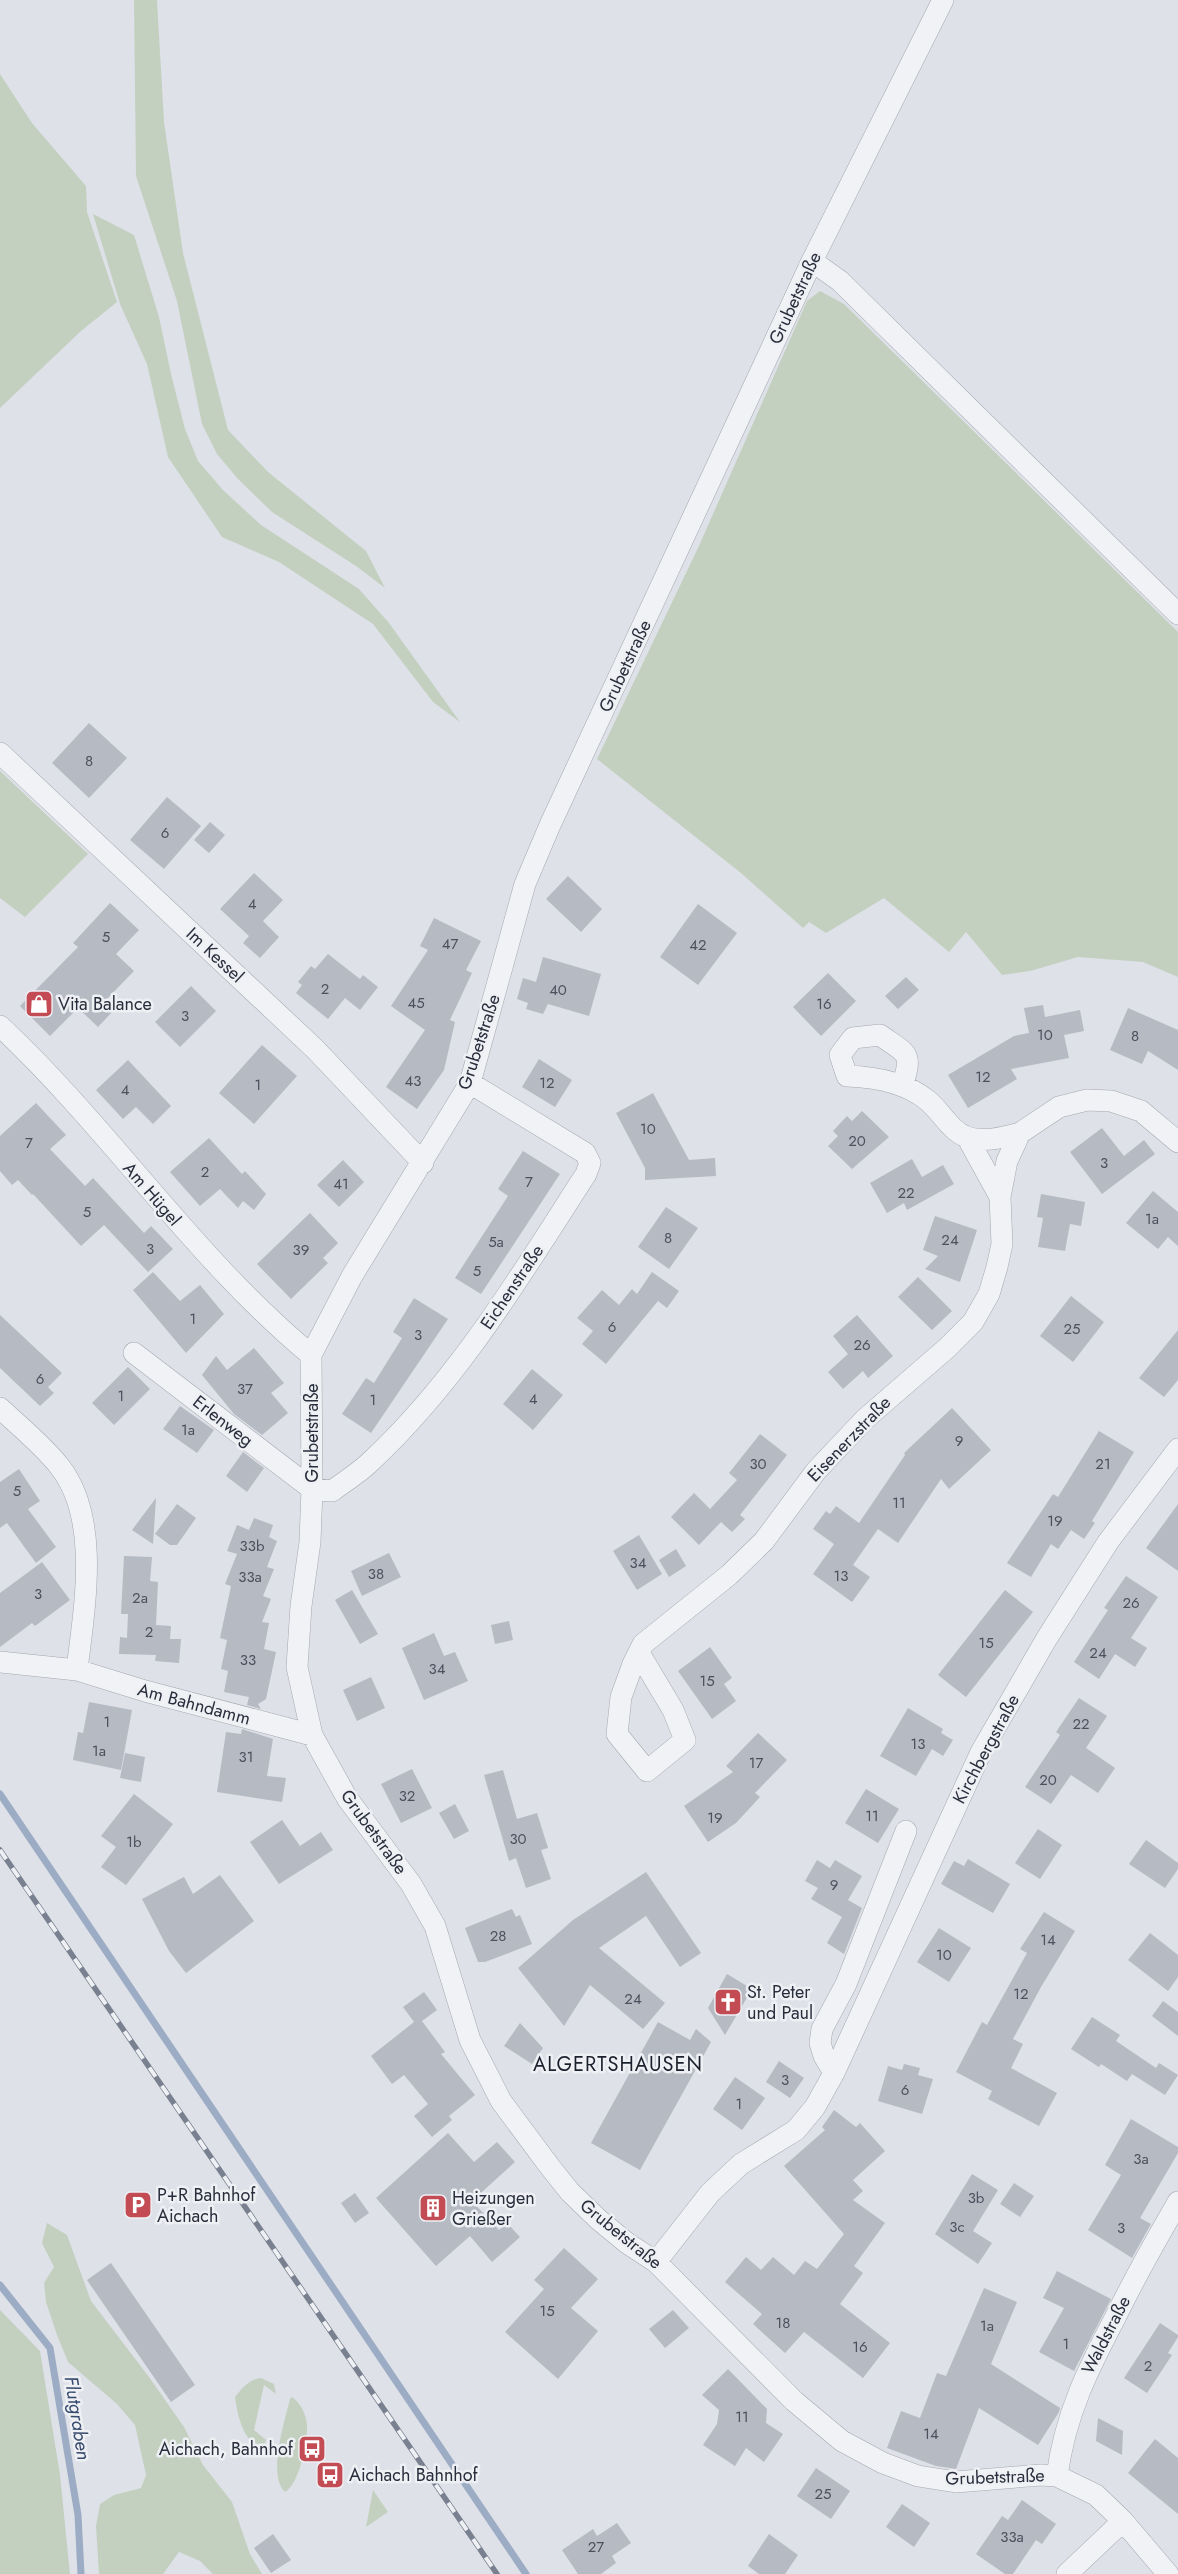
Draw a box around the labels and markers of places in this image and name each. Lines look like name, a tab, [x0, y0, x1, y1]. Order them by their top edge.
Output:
shop icon: Vita Balance	[24, 989, 54, 1019]
place label: Vita Balance	[58, 991, 152, 1017]
place label: St. Peter und Paul	[747, 1979, 813, 2026]
church icon: St. Peter und Paul	[713, 1987, 743, 2017]
place label: P+R Bahnhof Aichach	[157, 2182, 256, 2229]
place label: Heizungen Grießer	[452, 2185, 535, 2232]
parking icon: P+R Bahnhof Aichach	[123, 2190, 153, 2220]
building icon: Heizungen Grießer	[418, 2193, 448, 2223]
bus stop icon: Aichach, Bahnhof	[297, 2434, 327, 2464]
place label: Aichach, Bahnhof	[159, 2436, 294, 2462]
bus stop icon: Aichach Bahnhof	[315, 2460, 345, 2490]
place label: Aichach Bahnhof	[349, 2462, 479, 2488]

